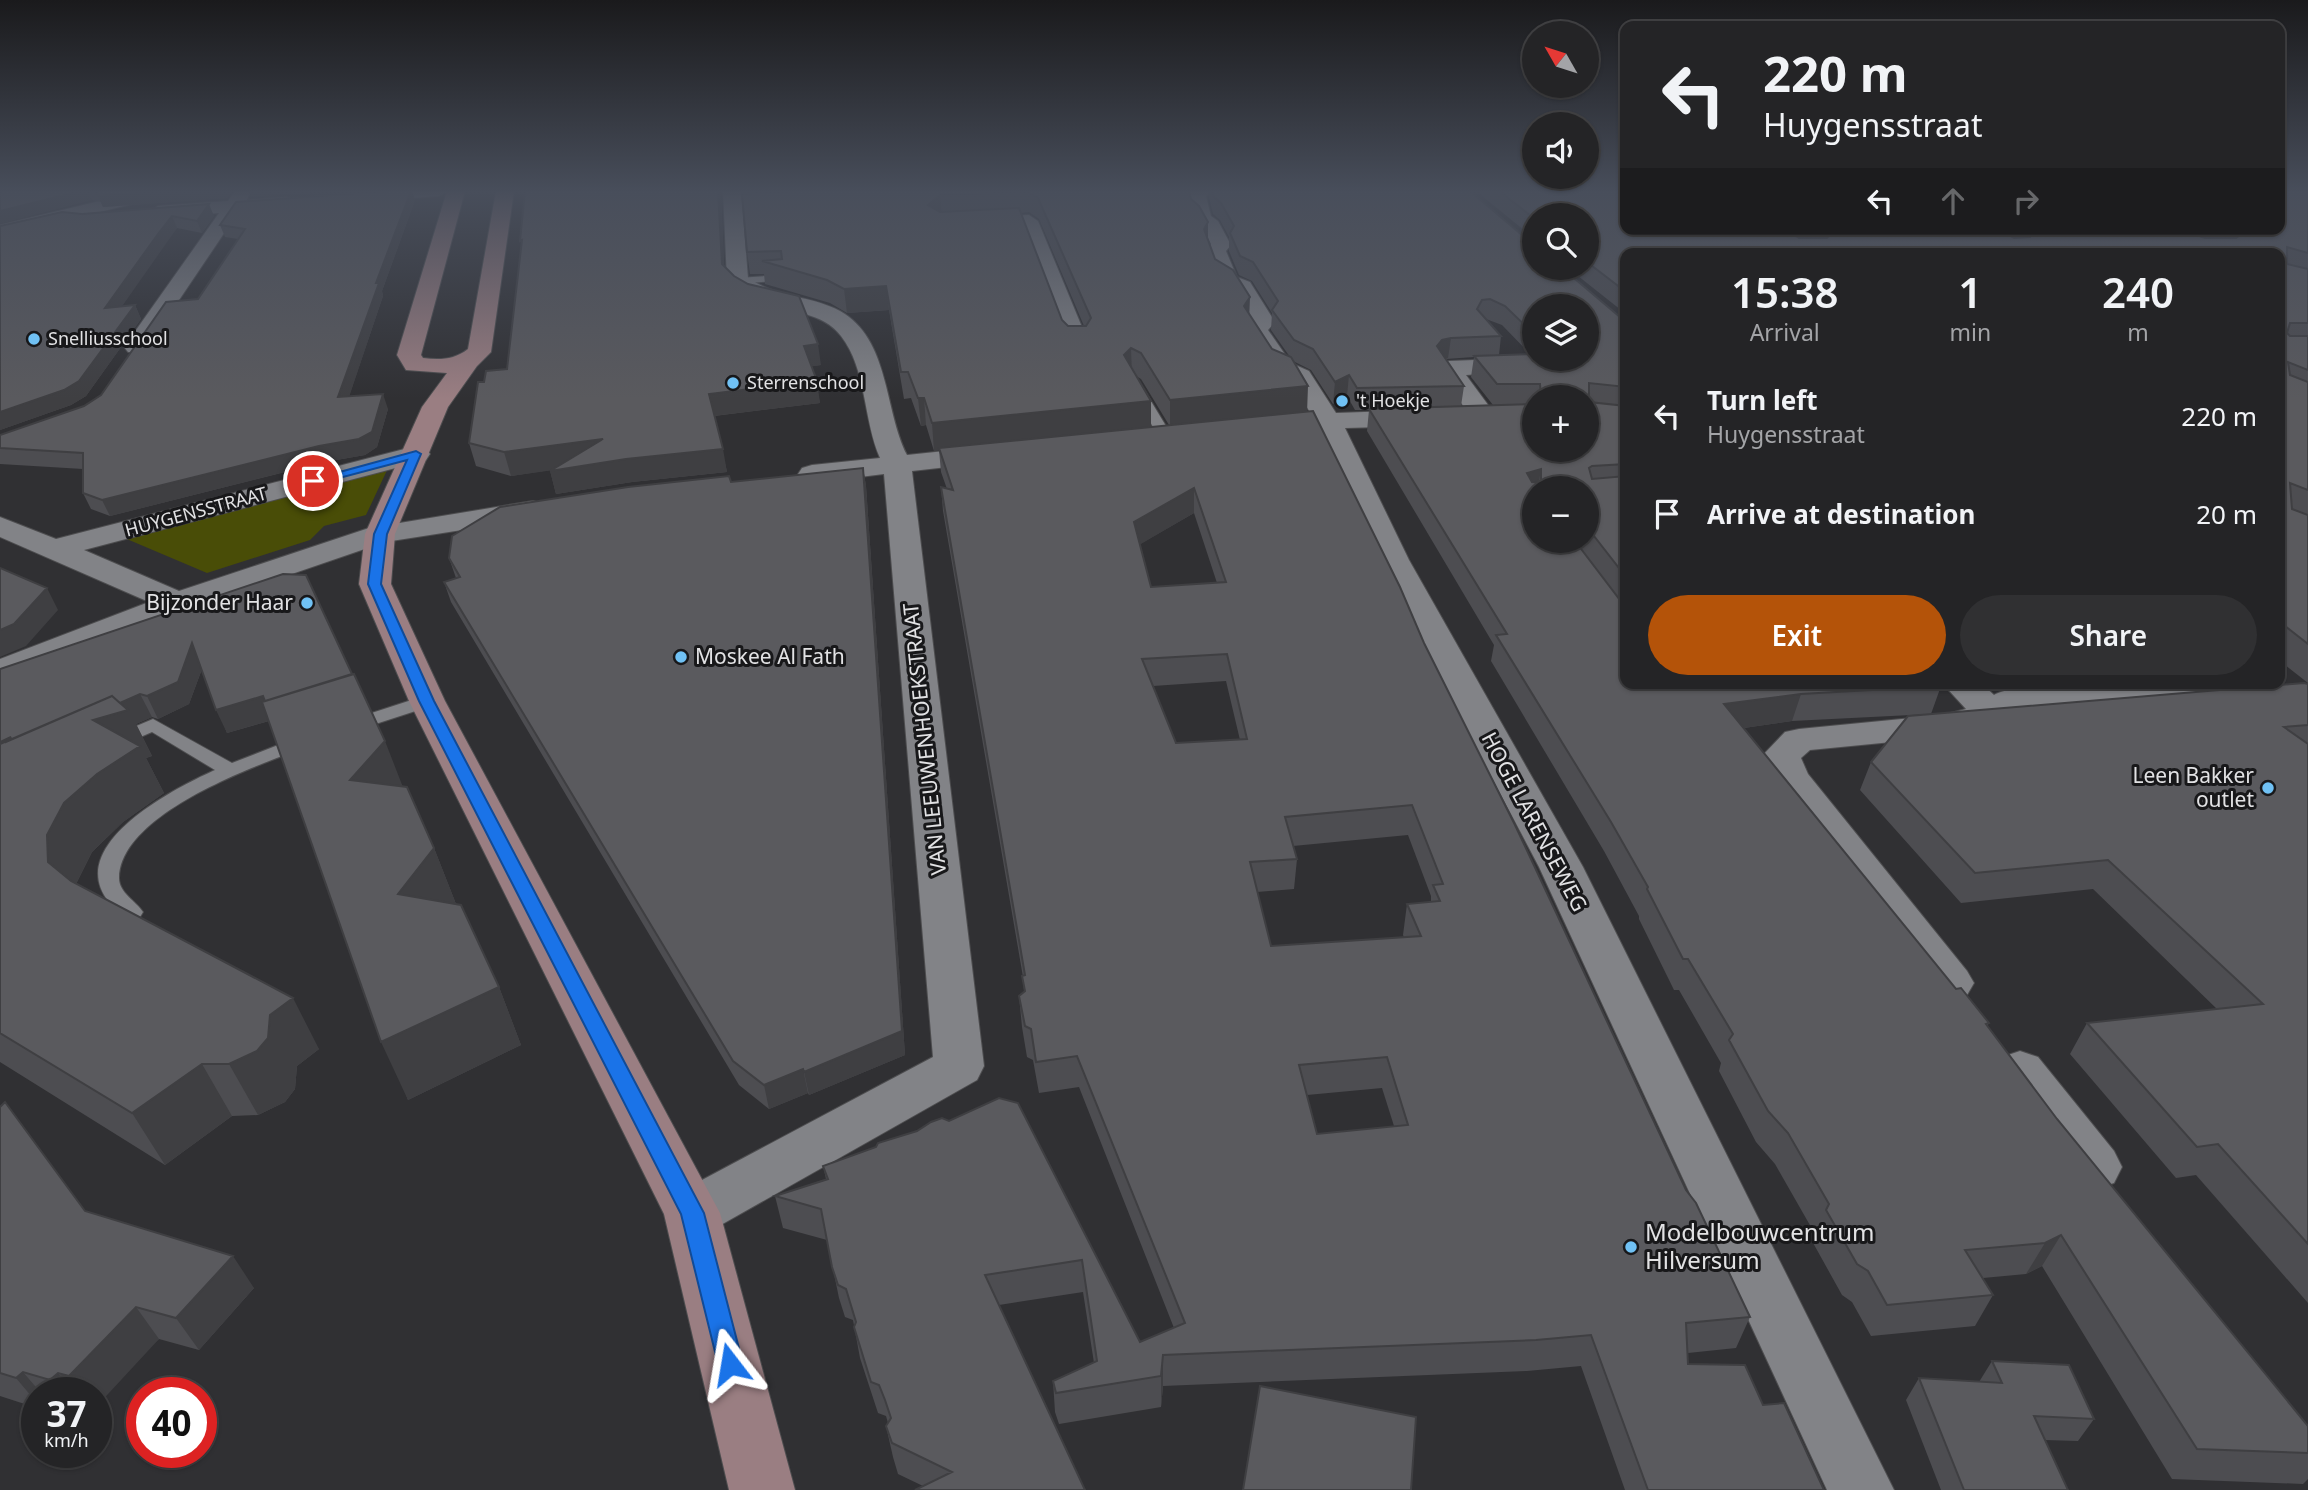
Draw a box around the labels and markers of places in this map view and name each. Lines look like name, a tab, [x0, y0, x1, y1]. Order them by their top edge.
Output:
place label: Snelliusschool	[48, 326, 168, 350]
marker: Snelliusschool	[26, 331, 42, 347]
place label: Sterrenschool	[747, 370, 864, 394]
marker: Sterrenschool	[725, 375, 741, 391]
place label: 't Hoekje	[1356, 388, 1430, 412]
marker: 't Hoekje	[1334, 393, 1350, 409]
pin	[283, 451, 343, 511]
place label: Bijzonder Haar	[146, 588, 293, 616]
marker: Bijzonder Haar	[299, 595, 315, 611]
place label: Moskee Al Fath	[695, 642, 845, 670]
marker: Moskee Al Fath	[673, 649, 689, 665]
place label: Leen Bakker outlet	[2132, 761, 2254, 813]
marker: Leen Bakker outlet	[2260, 780, 2276, 796]
place label: Modelbouwcentrum Hilversum	[1645, 1215, 1875, 1276]
marker: Modelbouwcentrum Hilversum	[1623, 1239, 1639, 1255]

